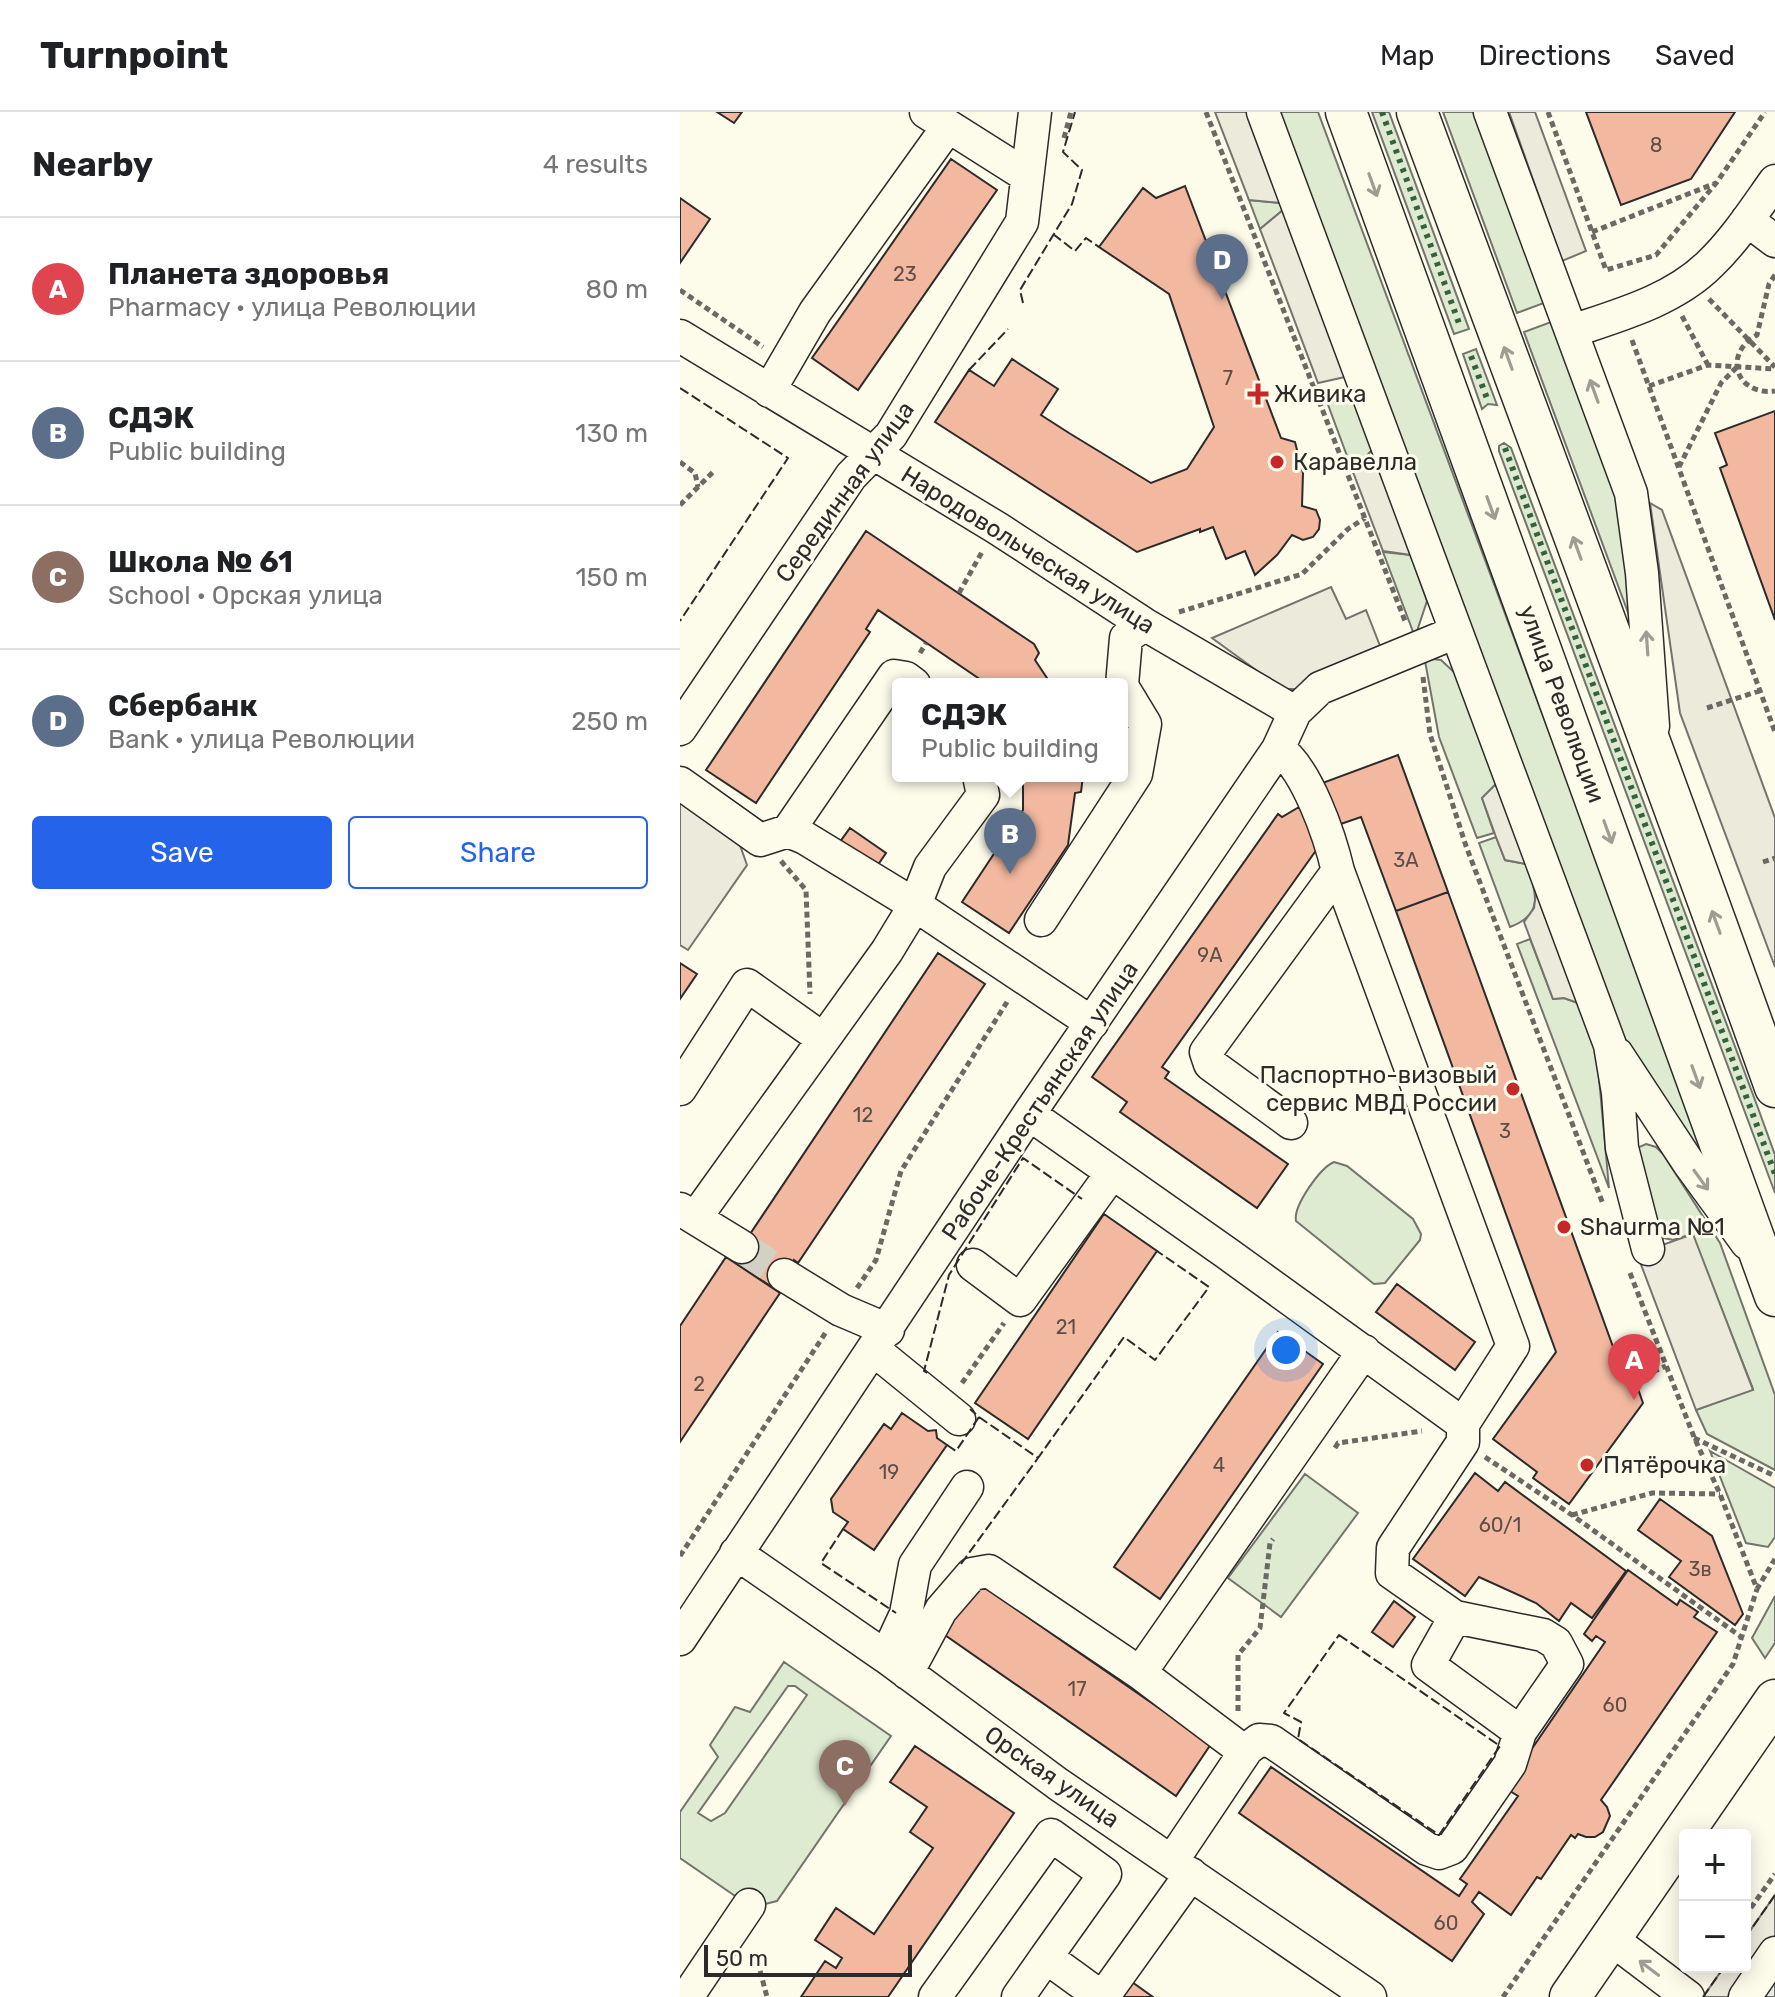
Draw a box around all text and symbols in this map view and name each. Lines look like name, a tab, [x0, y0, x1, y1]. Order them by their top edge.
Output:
text: Turnpoint	[40, 32, 228, 78]
text: Map	[1380, 39, 1434, 72]
text: Directions	[1478, 39, 1611, 72]
text: Saved	[1655, 39, 1735, 72]
house number: 8	[1650, 133, 1662, 157]
text: Nearby	[32, 144, 153, 185]
text: 4 results	[543, 149, 648, 180]
one-way arrow	[1367, 172, 1381, 197]
pin: D	[1196, 234, 1248, 300]
text: Планета здоровья	[108, 256, 389, 292]
house number: 23	[893, 262, 917, 286]
text: A	[49, 274, 67, 305]
text: 80 m	[585, 274, 648, 305]
text: Pharmacy · улица Революции	[108, 292, 476, 323]
one-way arrow	[1500, 346, 1514, 371]
house number: 7	[1223, 366, 1233, 390]
one-way arrow	[1586, 379, 1600, 404]
place label: Живика	[1274, 380, 1367, 408]
marker: Живика	[1249, 385, 1267, 403]
street label: Серединная улица	[770, 396, 920, 588]
text: СДЭК	[108, 400, 194, 436]
text: B	[49, 418, 67, 449]
text: 130 m	[575, 418, 648, 449]
text: Public building	[108, 436, 286, 467]
place label: Каравелла	[1293, 448, 1417, 476]
marker: Каравелла	[1268, 453, 1286, 471]
street label: Народовольческая улица	[896, 460, 1160, 640]
one-way arrow	[1485, 495, 1500, 520]
one-way arrow	[1569, 536, 1584, 561]
text: Школа № 61	[108, 544, 293, 580]
text: C	[49, 562, 67, 593]
text: 150 m	[575, 562, 648, 593]
text: School · Орская улица	[108, 580, 383, 611]
street label: улица Революции	[1513, 602, 1611, 806]
one-way arrow	[1639, 631, 1654, 657]
popup	[892, 678, 1128, 782]
text: Сбербанк	[108, 688, 258, 724]
text: СДЭК	[921, 697, 1007, 733]
text: D	[49, 706, 67, 737]
text: 250 m	[571, 706, 648, 737]
text: Bank · улица Революции	[108, 724, 415, 755]
text: Public building	[921, 733, 1099, 764]
pin: B	[984, 808, 1036, 874]
button: Save	[32, 816, 332, 889]
button: Share	[348, 816, 648, 889]
one-way arrow	[1602, 819, 1616, 844]
house number: 3А	[1393, 848, 1419, 872]
one-way arrow	[1708, 910, 1722, 934]
house number: 9А	[1197, 943, 1223, 967]
street label: Рабоче-Крестьянская улица	[936, 956, 1144, 1246]
place label: Паспортно-визовый сервис МВД России	[1260, 1061, 1497, 1117]
one-way arrow	[1690, 1064, 1704, 1088]
marker: Паспортно-визовый сервис МВД России	[1504, 1080, 1522, 1098]
house number: 12	[853, 1103, 873, 1127]
house number: 3	[1499, 1119, 1511, 1143]
one-way arrow	[1692, 1168, 1709, 1190]
place label: Shaurma №1	[1580, 1213, 1725, 1241]
marker: Shaurma №1	[1555, 1218, 1573, 1236]
house number: 21	[1056, 1315, 1076, 1339]
your location	[1266, 1330, 1306, 1370]
pin: A	[1608, 1334, 1660, 1400]
house number: 2	[693, 1372, 705, 1396]
place label: Пятёрочка	[1603, 1451, 1726, 1479]
house number: 4	[1213, 1453, 1225, 1477]
marker: Пятёрочка	[1578, 1456, 1596, 1474]
house number: 19	[879, 1460, 899, 1484]
house number: 60/1	[1479, 1513, 1521, 1537]
house number: 3в	[1688, 1557, 1712, 1581]
house number: 17	[1068, 1677, 1086, 1701]
house number: 60	[1603, 1693, 1627, 1717]
street label: Орская улица	[979, 1720, 1125, 1834]
pin: C	[819, 1740, 871, 1806]
map controls	[1679, 1829, 1751, 1973]
button: +	[1679, 1829, 1751, 1901]
button: −	[1679, 1901, 1751, 1973]
house number: 60	[1434, 1911, 1458, 1935]
scale bar	[704, 1941, 912, 1977]
text: 50 m	[716, 1945, 768, 1972]
one-way arrow	[1639, 1959, 1660, 1976]

